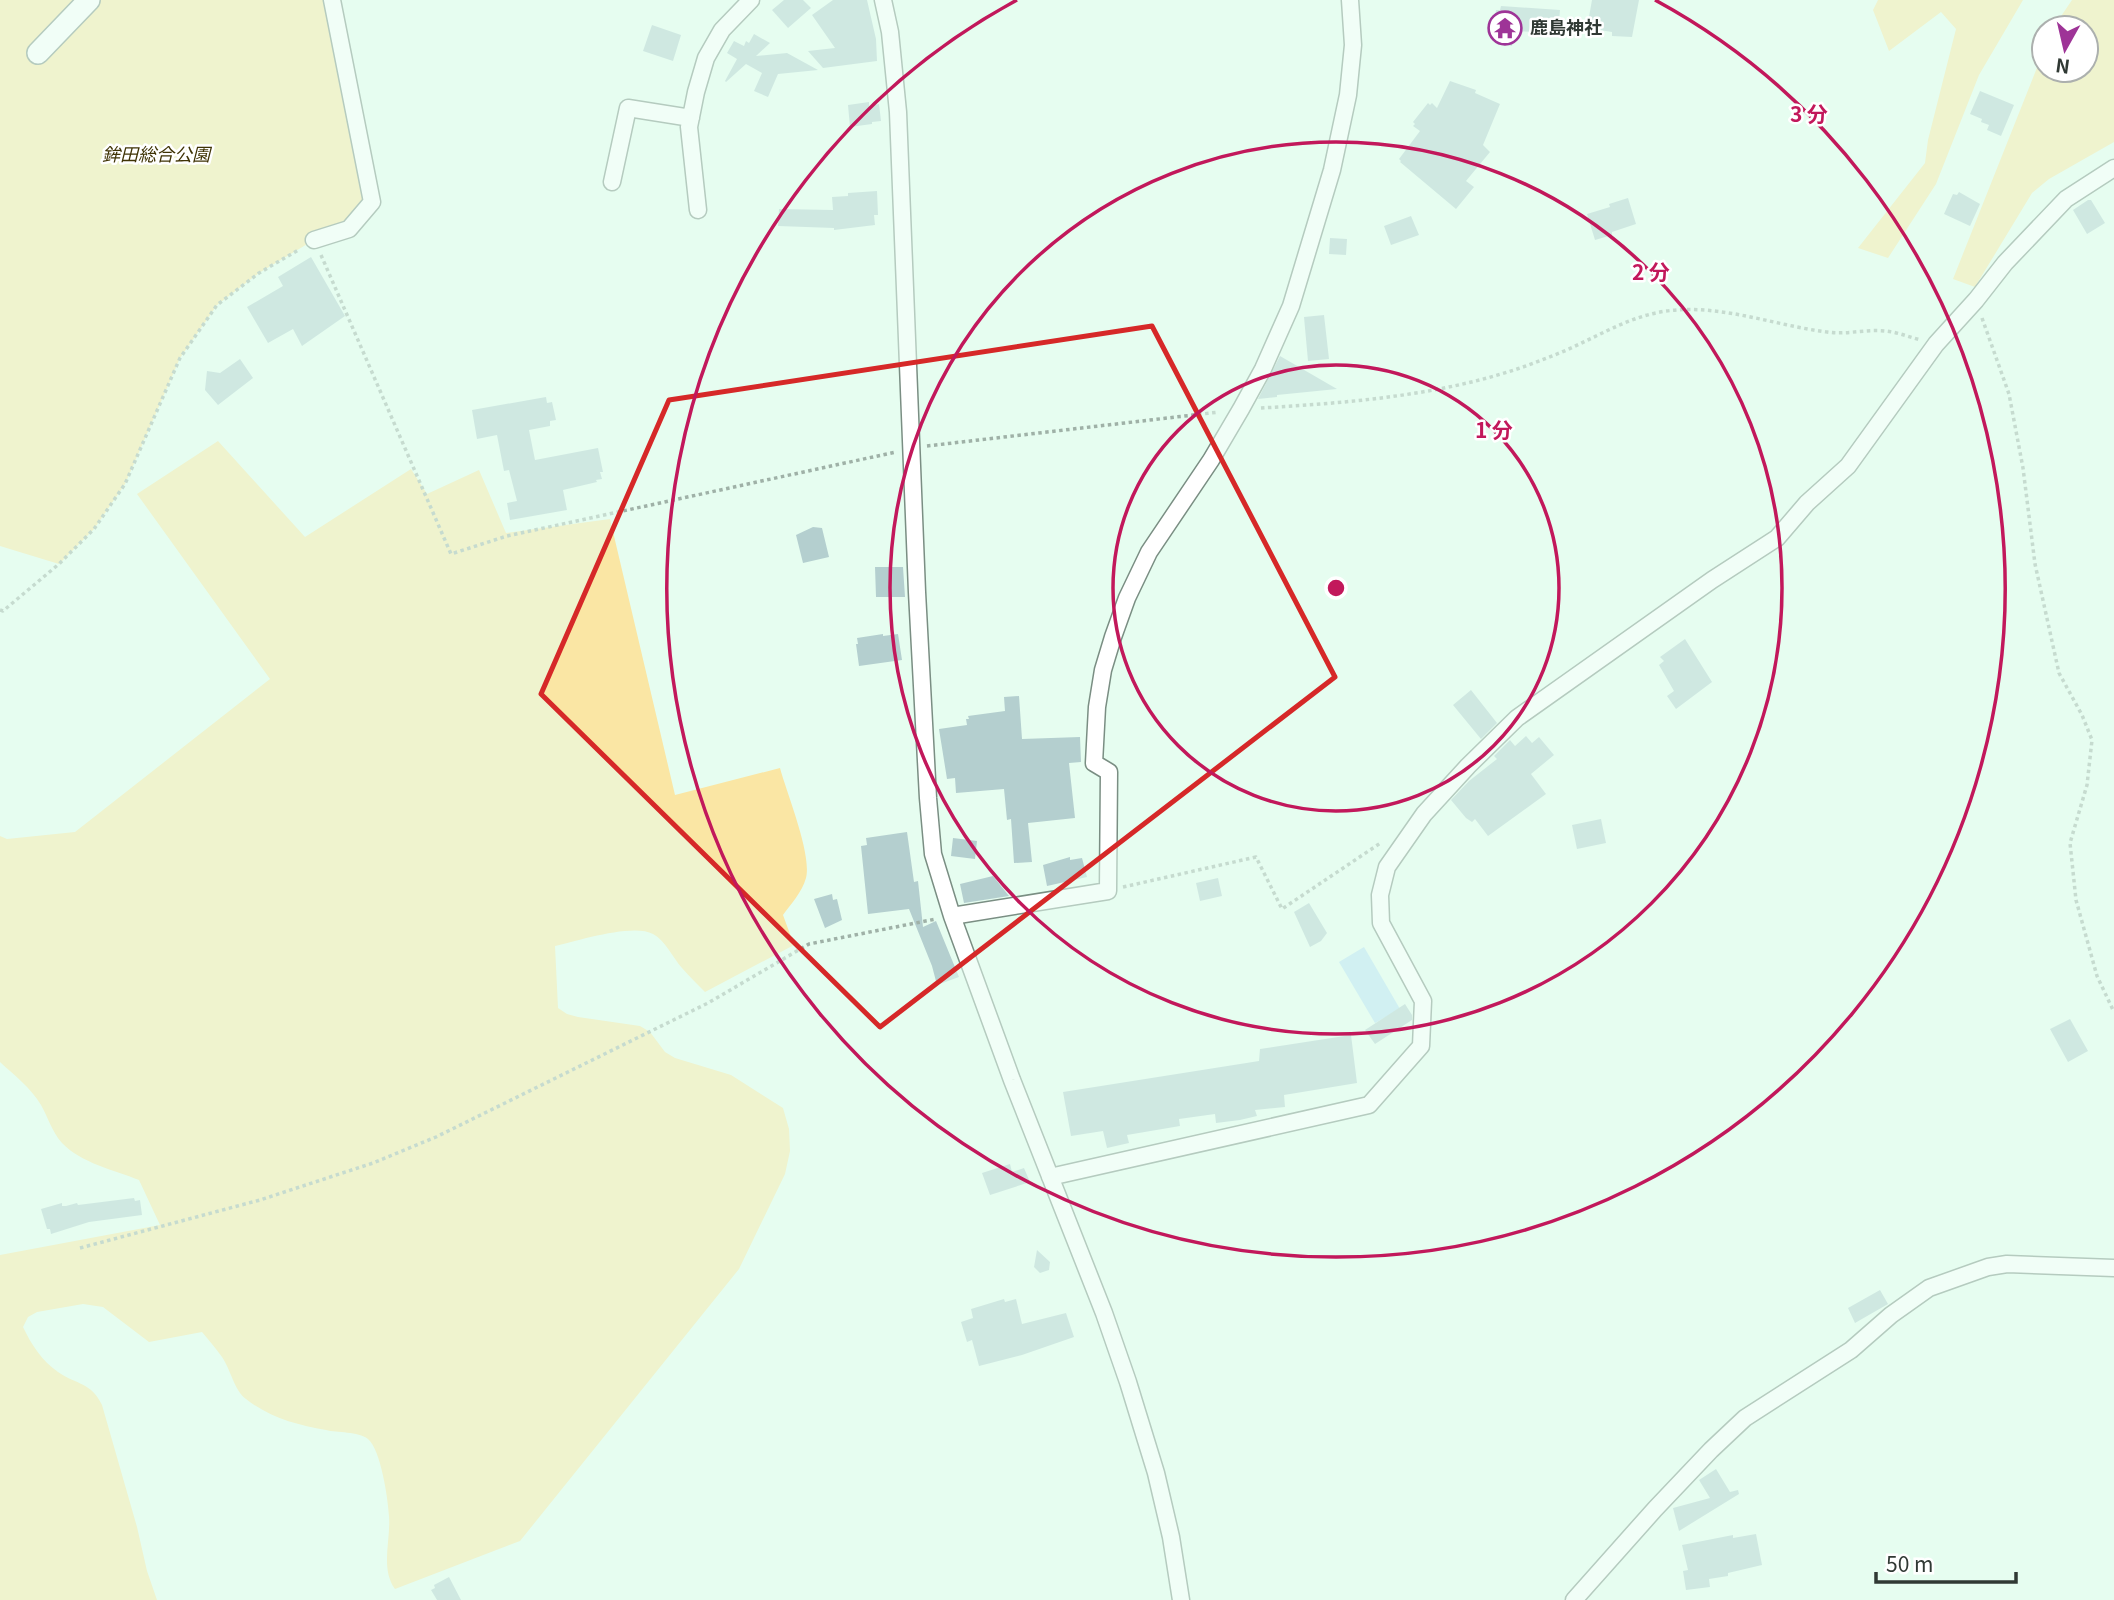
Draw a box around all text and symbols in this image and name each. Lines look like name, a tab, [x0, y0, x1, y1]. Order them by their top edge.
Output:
temple icon: 鹿島神社	[1486, 9, 1524, 47]
place label: 鹿島神社	[1530, 13, 1602, 39]
north arrow	[2030, 14, 2100, 84]
text: N	[2053, 53, 2071, 82]
text: 3 分	[1790, 98, 1828, 128]
park label: 鉾田総合公園	[102, 140, 213, 166]
text: 2 分	[1632, 256, 1670, 286]
text: 1 分	[1475, 414, 1513, 444]
centre of rings	[1324, 576, 1348, 600]
scale bar	[1876, 1540, 2016, 1584]
text: 50 m	[1886, 1548, 1933, 1578]

